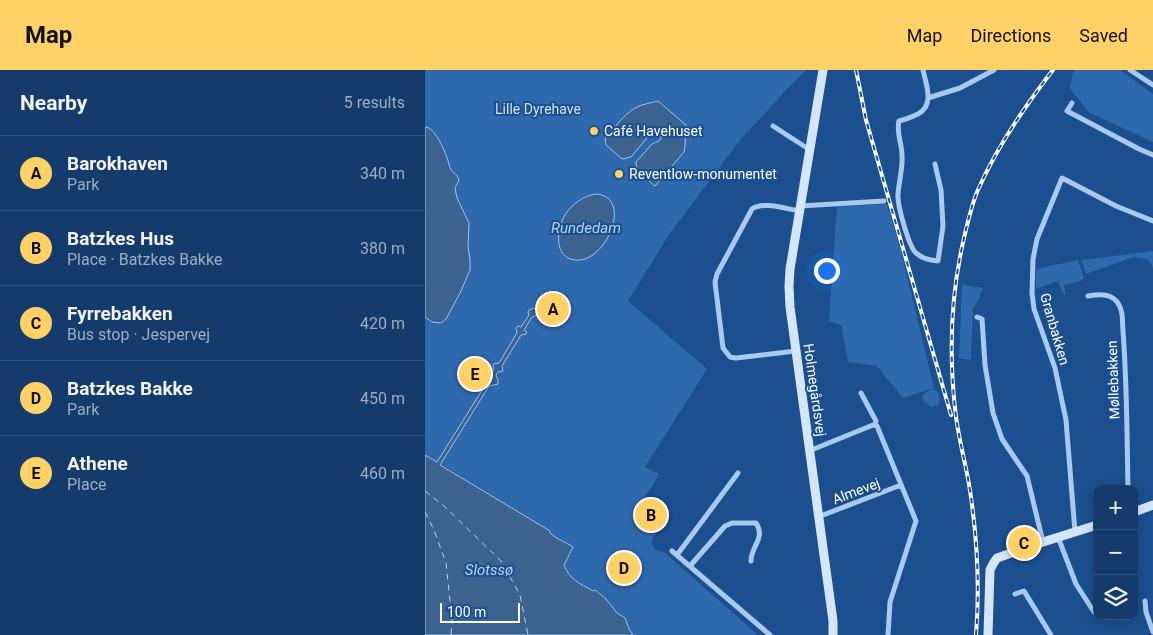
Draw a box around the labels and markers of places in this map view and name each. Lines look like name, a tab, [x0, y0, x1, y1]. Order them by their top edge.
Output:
place label: Café Havehuset	[604, 123, 703, 139]
marker: Café Havehuset	[588, 125, 600, 137]
place label: Reventlow-monumentet	[629, 166, 777, 182]
marker: Reventlow-monumentet	[613, 168, 625, 180]
pin: A	[537, 290, 569, 328]
pin: E	[459, 355, 491, 393]
pin: B	[635, 496, 667, 534]
pin: C	[1008, 524, 1040, 562]
pin: D	[608, 549, 640, 587]

